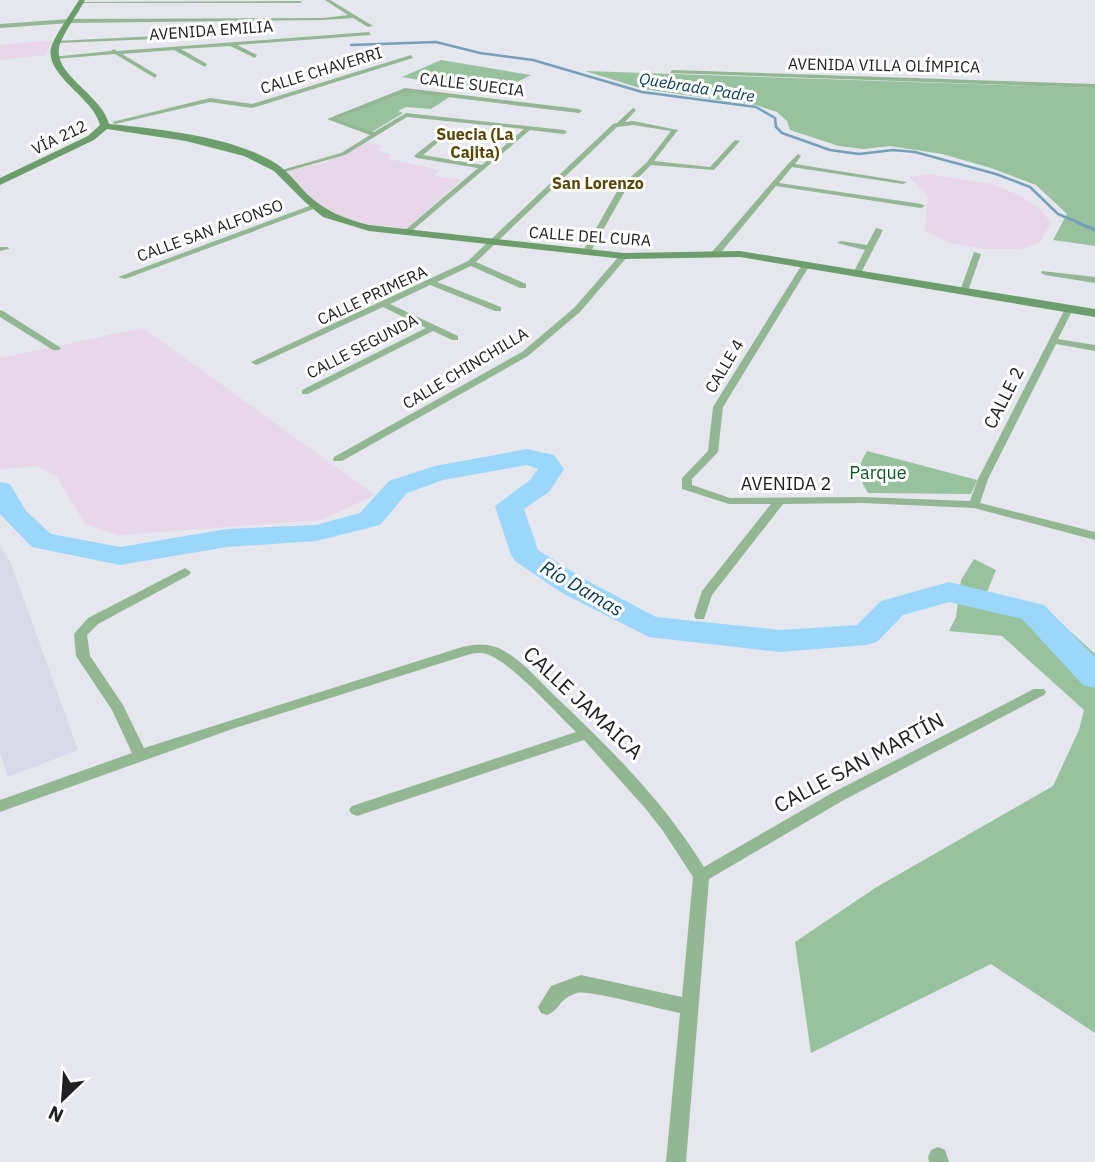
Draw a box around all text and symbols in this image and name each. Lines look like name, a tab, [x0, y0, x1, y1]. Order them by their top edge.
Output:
street label: AVENIDA EMILIA	[148, 16, 274, 44]
street label: CALLE CHAVERRI	[258, 42, 384, 98]
street label: AVENIDA VILLA OLÍMPICA	[788, 52, 980, 77]
street label: CALLE SUECIA	[418, 68, 526, 100]
water label: Quebrada Padre	[638, 68, 756, 106]
street label: VÍA 212	[28, 114, 90, 159]
district label: Suecia (La Cajita)	[436, 124, 514, 162]
district label: San Lorenzo	[552, 173, 644, 193]
street label: CALLE SAN ALFONSO	[134, 194, 286, 266]
street label: CALLE DEL CURA	[528, 222, 652, 250]
street label: CALLE PRIMERA	[314, 261, 430, 329]
street label: CALLE SEGUNDA	[303, 309, 421, 383]
street label: CALLE CHINCHILLA	[399, 323, 531, 413]
street label: CALLE 4	[700, 336, 748, 396]
street label: CALLE 2	[978, 363, 1029, 433]
park label: Parque	[849, 461, 907, 484]
street label: AVENIDA 2	[741, 472, 831, 495]
water label: Río Damas	[536, 555, 628, 621]
street label: CALLE JAMAICA	[518, 639, 650, 765]
street label: CALLE SAN MARTÍN	[769, 705, 948, 819]
north arrow	[28, 1064, 98, 1134]
text: N	[45, 1101, 67, 1128]

